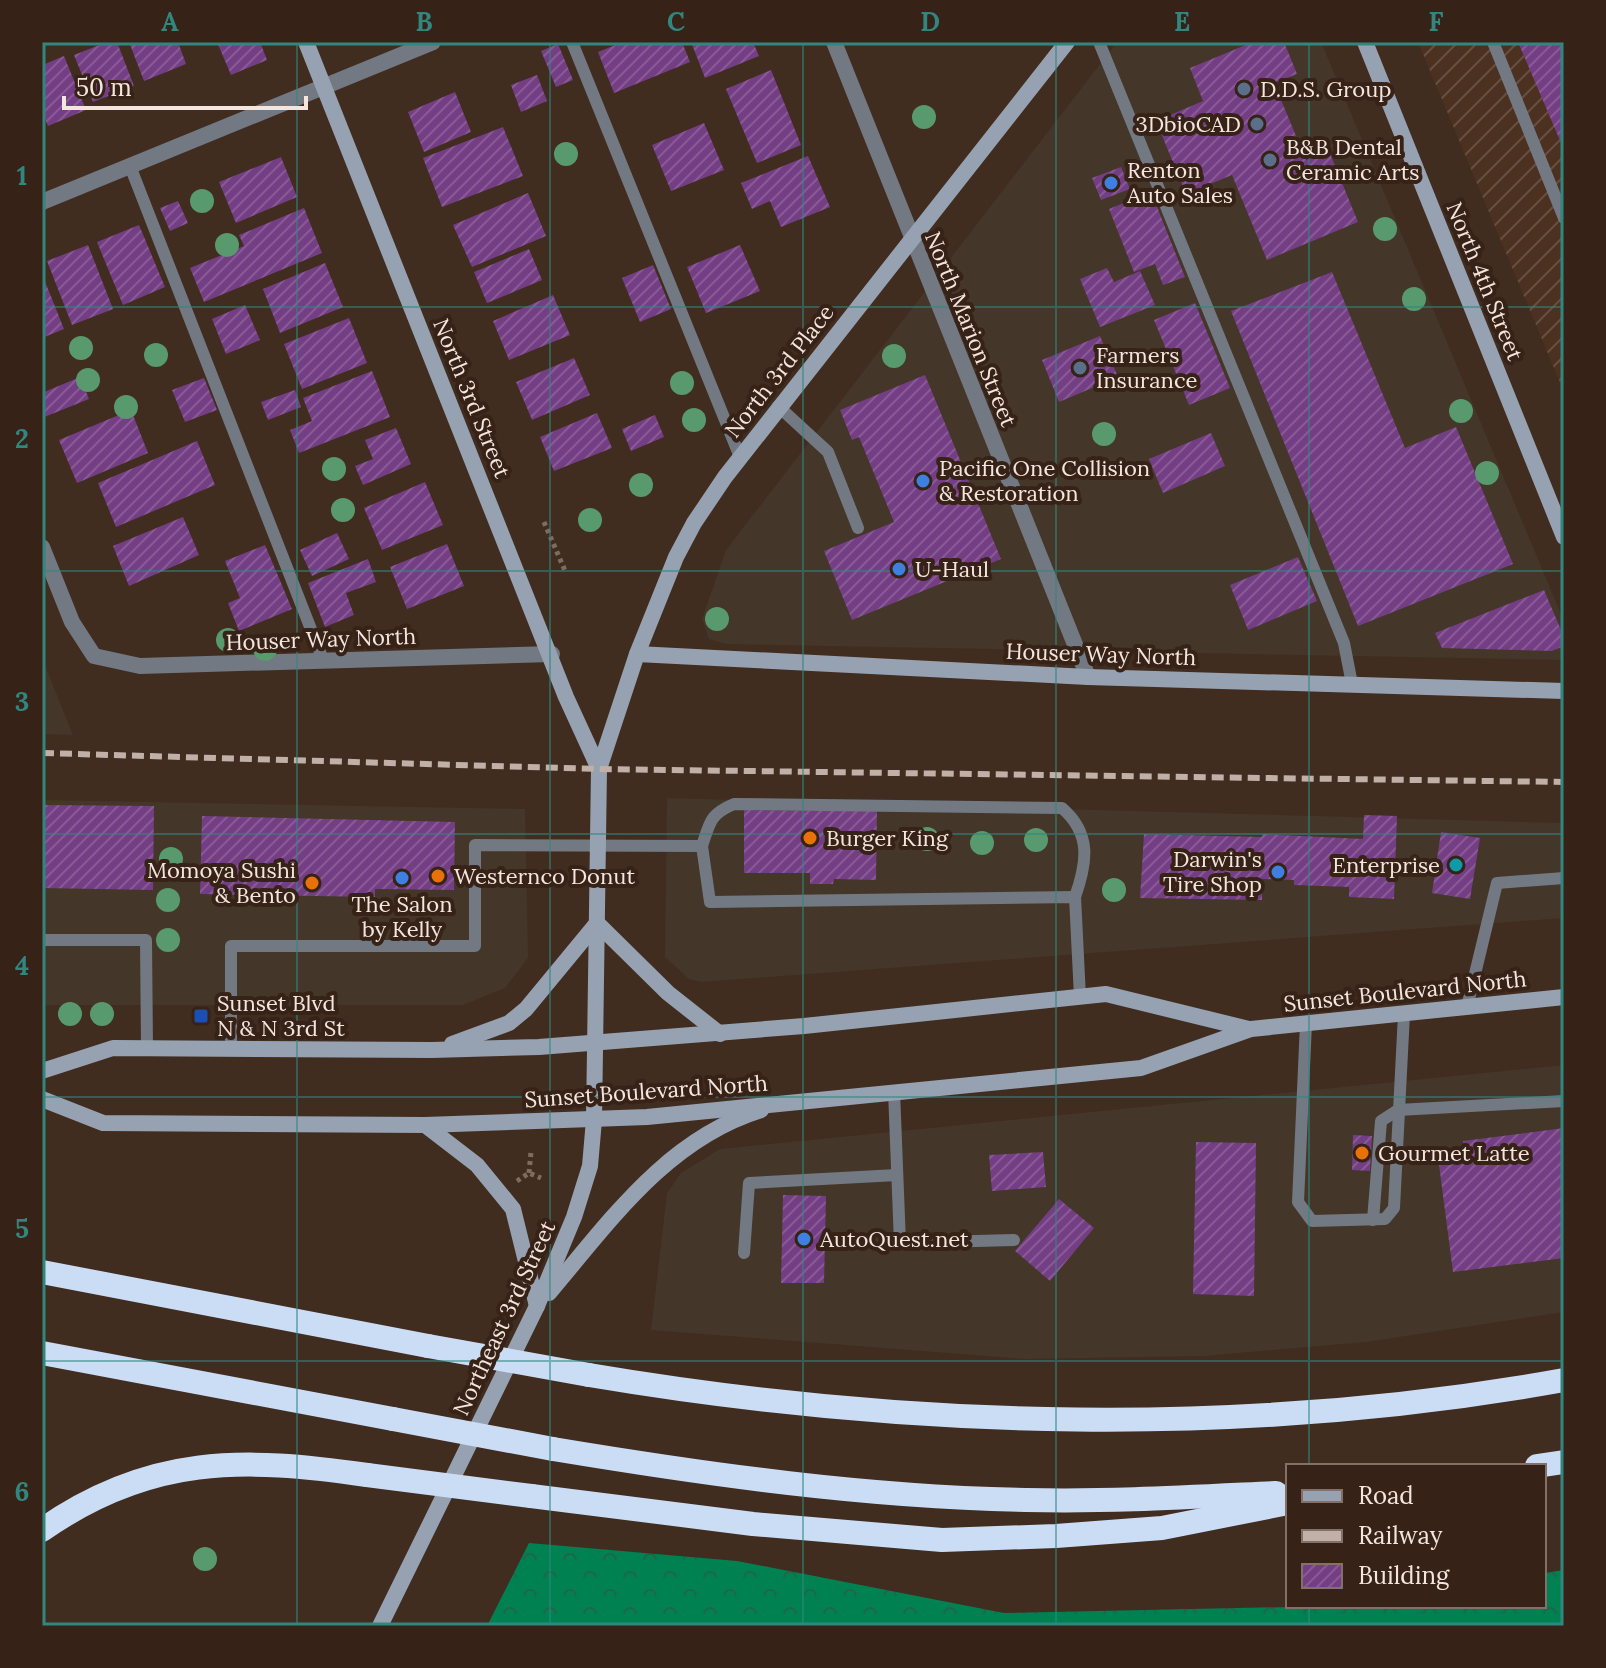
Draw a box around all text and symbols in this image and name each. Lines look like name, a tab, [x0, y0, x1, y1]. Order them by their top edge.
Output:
text: A	[161, 5, 179, 38]
text: B	[415, 5, 433, 38]
text: C	[667, 5, 685, 38]
text: D	[920, 5, 940, 38]
text: E	[1174, 5, 1190, 38]
text: F	[1429, 5, 1444, 38]
scale bar	[64, 60, 306, 110]
text: 50 m	[76, 72, 132, 103]
place label: D.D.S. Group	[1260, 75, 1391, 103]
marker: D.D.S. Group	[1235, 80, 1253, 98]
place label: 3DbioCAD	[1135, 110, 1241, 138]
marker: 3DbioCAD	[1248, 115, 1266, 133]
place label: B&B Dental Ceramic Arts	[1286, 133, 1420, 186]
marker: B&B Dental Ceramic Arts	[1261, 151, 1279, 169]
place label: Renton Auto Sales	[1126, 156, 1233, 209]
text: 1	[17, 159, 27, 192]
marker: Renton Auto Sales	[1102, 174, 1120, 192]
street label: North 4th Street	[1440, 198, 1530, 365]
street label: North Marion Street	[919, 227, 1023, 431]
street label: North 3rd Place	[718, 299, 840, 443]
street label: North 3rd Street	[427, 314, 517, 482]
place label: Farmers Insurance	[1096, 341, 1198, 394]
marker: Farmers Insurance	[1071, 359, 1089, 377]
text: 2	[15, 422, 29, 455]
place label: Pacific One Collision & Restoration	[939, 454, 1150, 507]
marker: Pacific One Collision & Restoration	[914, 472, 932, 490]
place label: U-Haul	[915, 555, 989, 583]
marker: U-Haul	[890, 560, 908, 578]
street label: Houser Way North	[225, 622, 417, 656]
street label: Houser Way North	[1005, 637, 1197, 671]
text: 3	[15, 685, 29, 718]
place label: Burger King	[826, 824, 949, 852]
marker: Burger King	[801, 829, 819, 847]
place label: Darwin's Tire Shop	[1163, 845, 1262, 898]
place label: Enterprise	[1332, 851, 1440, 879]
place label: Momoya Sushi & Bento	[147, 856, 296, 909]
marker: Enterprise	[1447, 856, 1465, 874]
place label: Westernco Donut	[454, 862, 635, 890]
marker: Darwin's Tire Shop	[1269, 863, 1287, 881]
marker: Westernco Donut	[429, 867, 447, 885]
marker: The Salon by Kelly	[393, 869, 411, 887]
marker: Momoya Sushi & Bento	[303, 874, 321, 892]
place label: The Salon by Kelly	[351, 890, 453, 943]
text: 4	[15, 949, 29, 982]
street label: Sunset Boulevard North	[1282, 964, 1528, 1018]
place label: Sunset Blvd N & N 3rd St	[217, 989, 345, 1042]
marker: Sunset Blvd N & N 3rd St	[192, 1007, 210, 1025]
street label: Sunset Boulevard North	[523, 1069, 769, 1113]
place label: Gourmet Latte	[1378, 1139, 1530, 1167]
marker: Gourmet Latte	[1353, 1144, 1371, 1162]
text: 5	[15, 1212, 29, 1245]
street label: Northeast 3rd Street	[447, 1216, 562, 1420]
place label: AutoQuest.net	[819, 1225, 969, 1253]
marker: AutoQuest.net	[795, 1230, 813, 1248]
legend	[1286, 1464, 1546, 1608]
text: 6	[15, 1475, 29, 1508]
text: Road	[1358, 1480, 1414, 1511]
text: Railway	[1358, 1520, 1443, 1551]
text: Building	[1358, 1560, 1450, 1591]

